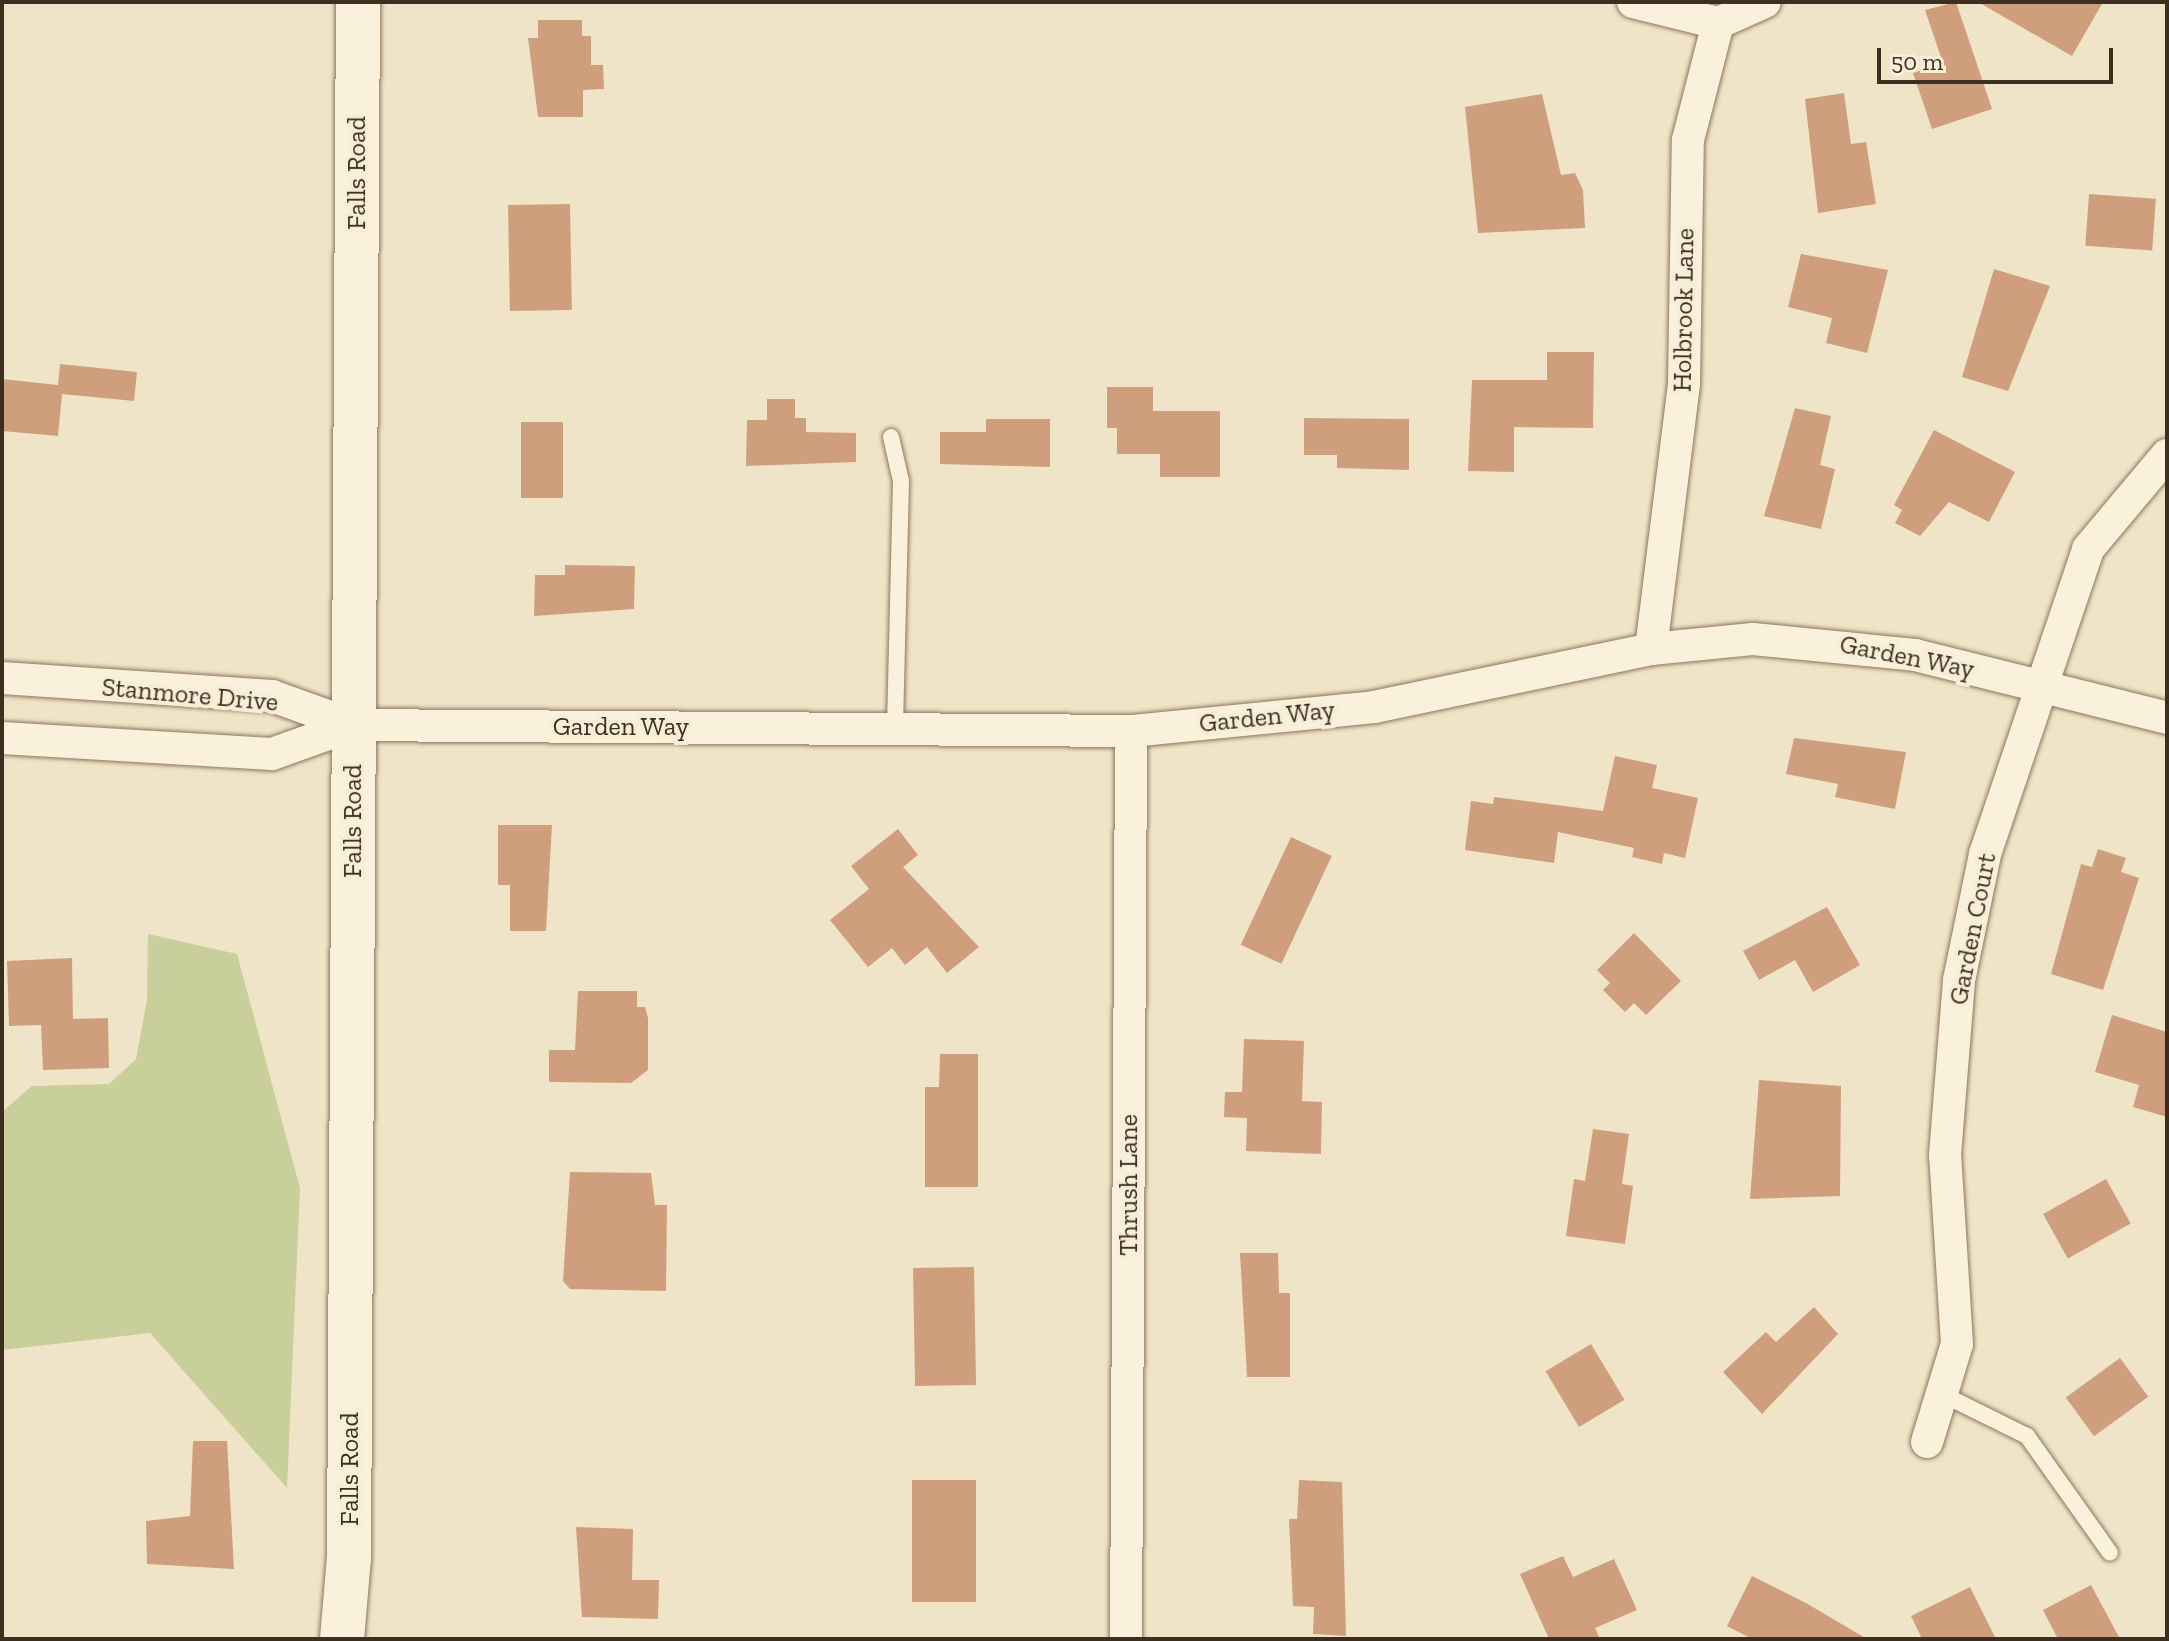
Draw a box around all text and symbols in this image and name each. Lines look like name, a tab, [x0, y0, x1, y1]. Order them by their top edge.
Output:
scale bar	[1881, 32, 2117, 82]
text: 50 m	[1891, 47, 1943, 76]
street label: Falls Road	[341, 116, 373, 230]
street label: Holbrook Lane	[1667, 228, 1701, 392]
street label: Garden Way	[1837, 629, 1977, 685]
street label: Stanmore Drive	[100, 672, 280, 718]
street label: Garden Way	[1197, 694, 1337, 740]
street label: Garden Way	[552, 711, 690, 743]
street label: Falls Road	[337, 764, 369, 878]
street label: Garden Court	[1943, 850, 2003, 1008]
street label: Thrush Lane	[1113, 1114, 1145, 1256]
street label: Falls Road	[334, 1412, 366, 1526]

